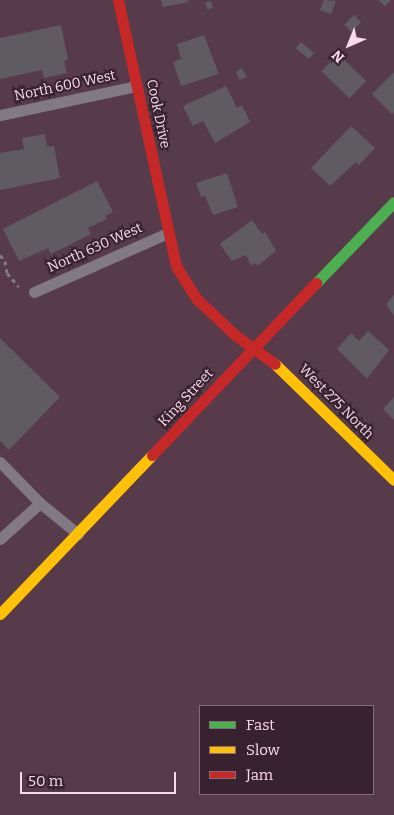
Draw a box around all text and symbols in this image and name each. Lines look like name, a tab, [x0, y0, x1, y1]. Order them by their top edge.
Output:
north arrow	[324, 20, 374, 70]
text: N	[328, 46, 348, 66]
street label: North 600 West	[13, 67, 117, 105]
street label: Cook Drive	[143, 78, 173, 150]
street label: North 630 West	[45, 220, 145, 276]
street label: West 275 North	[295, 361, 377, 443]
street label: King Street	[155, 366, 217, 430]
legend	[199, 705, 374, 795]
text: Fast	[246, 716, 275, 734]
text: Slow	[246, 741, 280, 759]
scale bar	[22, 762, 179, 794]
text: Jam	[246, 766, 273, 784]
text: 50 m	[28, 772, 63, 790]

